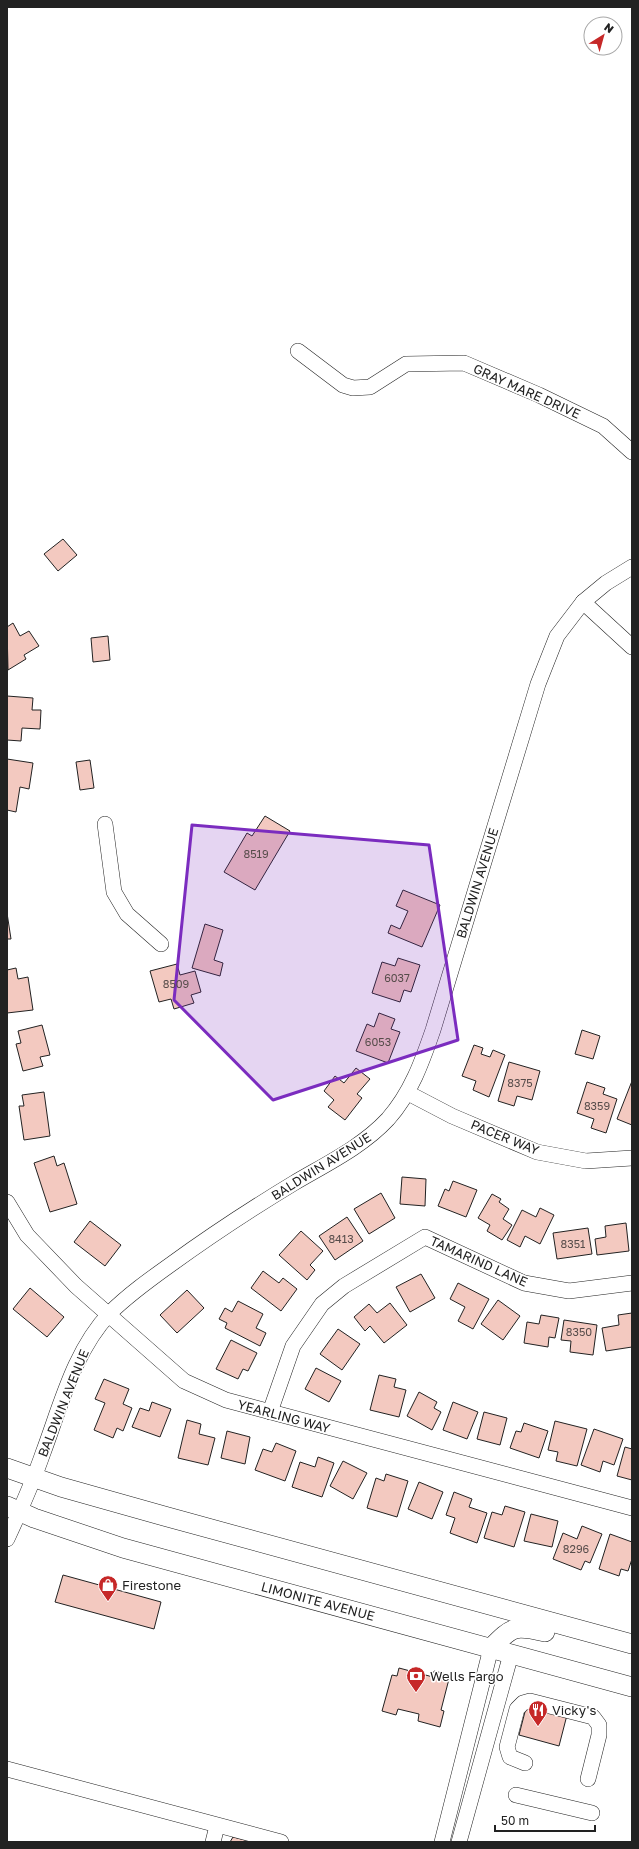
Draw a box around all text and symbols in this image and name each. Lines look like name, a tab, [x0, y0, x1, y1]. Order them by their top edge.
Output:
north arrow	[583, 16, 623, 56]
text: N	[602, 20, 617, 35]
street label: GRAY MARE DRIVE	[471, 360, 583, 422]
street label: BALDWIN AVENUE	[453, 826, 501, 940]
house number: 8519	[243, 847, 269, 860]
house number: 6037	[384, 971, 410, 984]
house number: 8509	[163, 977, 189, 990]
house number: 6053	[365, 1035, 391, 1048]
house number: 8375	[507, 1076, 533, 1089]
house number: 8359	[584, 1099, 610, 1112]
street label: PACER WAY	[469, 1116, 542, 1158]
street label: BALDWIN AVENUE	[268, 1129, 374, 1203]
house number: 8413	[328, 1232, 354, 1245]
street label: TAMARIND LANE	[428, 1232, 530, 1290]
house number: 8351	[561, 1237, 585, 1250]
house number: 8350	[566, 1325, 592, 1338]
street label: BALDWIN AVENUE	[34, 1347, 92, 1459]
street label: YEARLING WAY	[236, 1396, 333, 1436]
house number: 8296	[563, 1542, 590, 1555]
shop icon: Firestone	[97, 1574, 119, 1602]
place label: Firestone	[122, 1577, 181, 1593]
street label: LIMONITE AVENUE	[259, 1578, 377, 1624]
bank icon: Wells Fargo	[405, 1665, 427, 1693]
place label: Wells Fargo	[430, 1668, 504, 1684]
restaurant icon: Vicky's	[527, 1699, 549, 1727]
place label: Vicky's	[552, 1702, 596, 1718]
scale bar	[495, 1807, 595, 1833]
text: 50 m	[501, 1813, 529, 1828]

